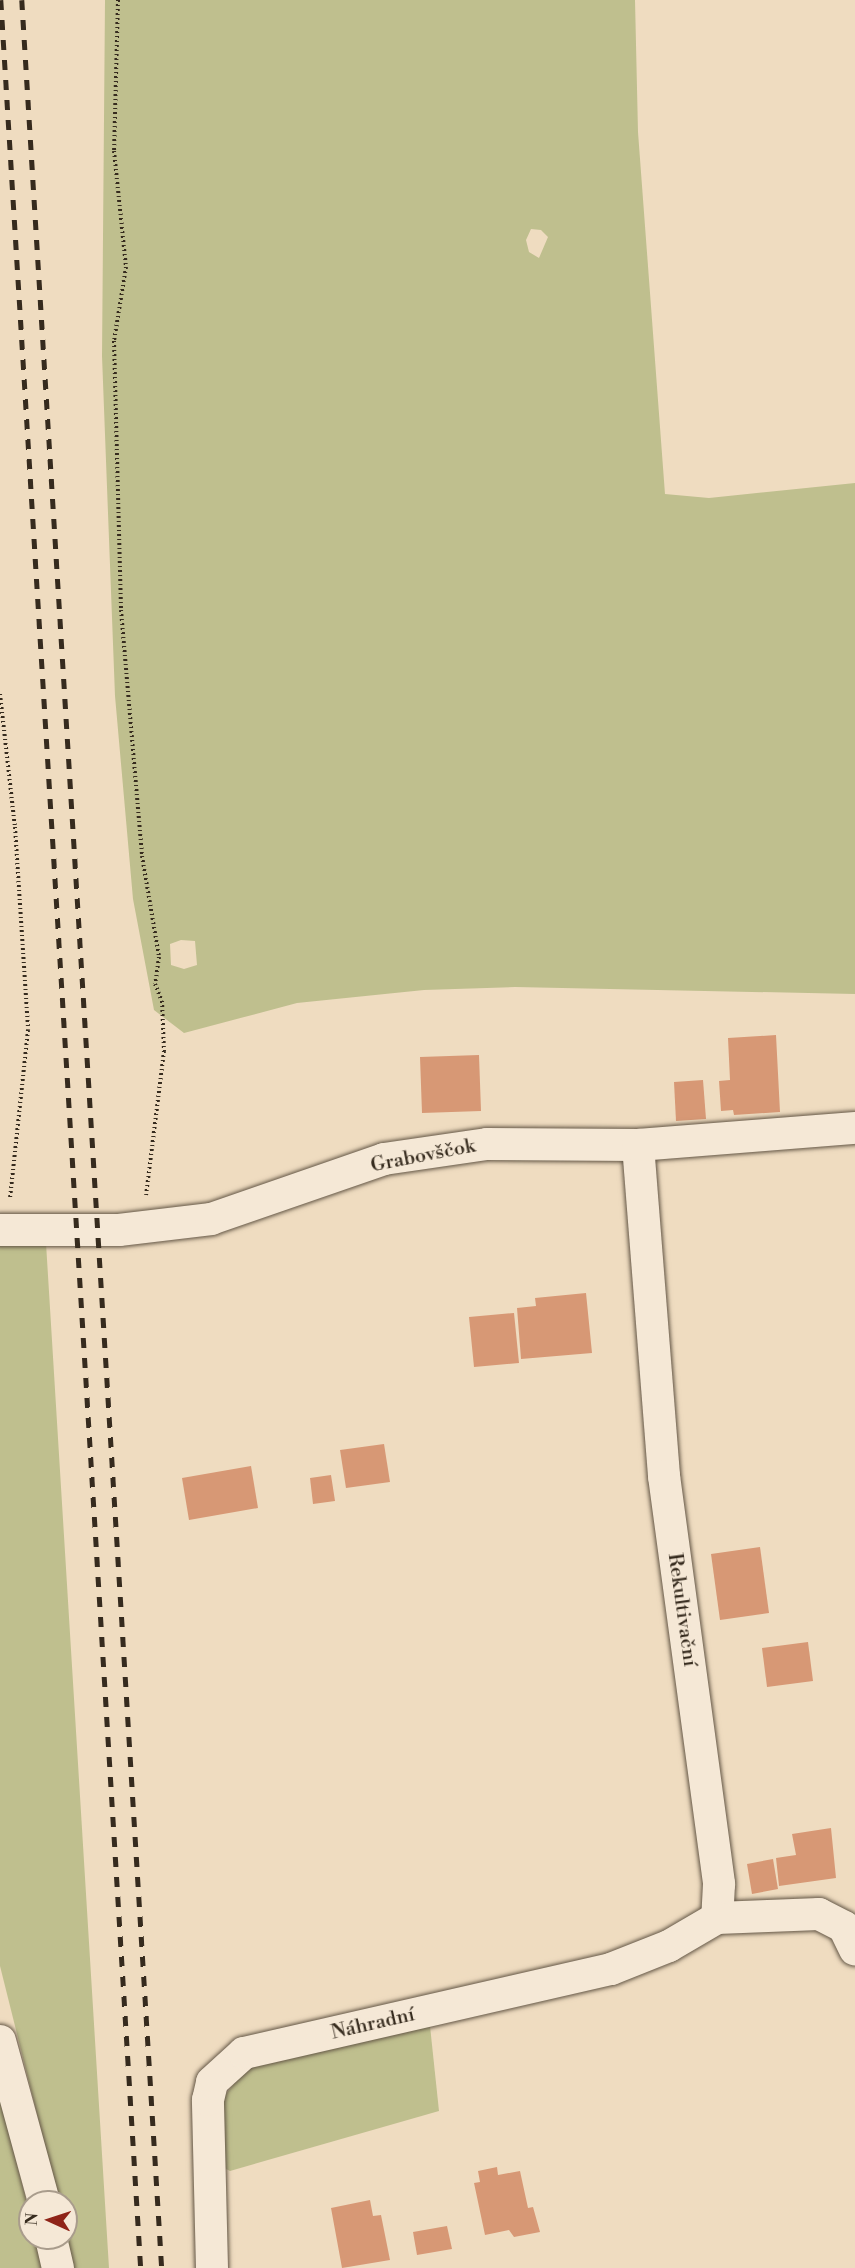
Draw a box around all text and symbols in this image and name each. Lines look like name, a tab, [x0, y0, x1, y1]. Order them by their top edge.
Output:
street label: Grabovščok	[369, 1134, 477, 1178]
street label: Rekultivační	[662, 1552, 702, 1668]
street label: Náhradní	[329, 2003, 417, 2045]
north arrow	[18, 2190, 78, 2250]
text: N	[22, 2212, 42, 2226]

